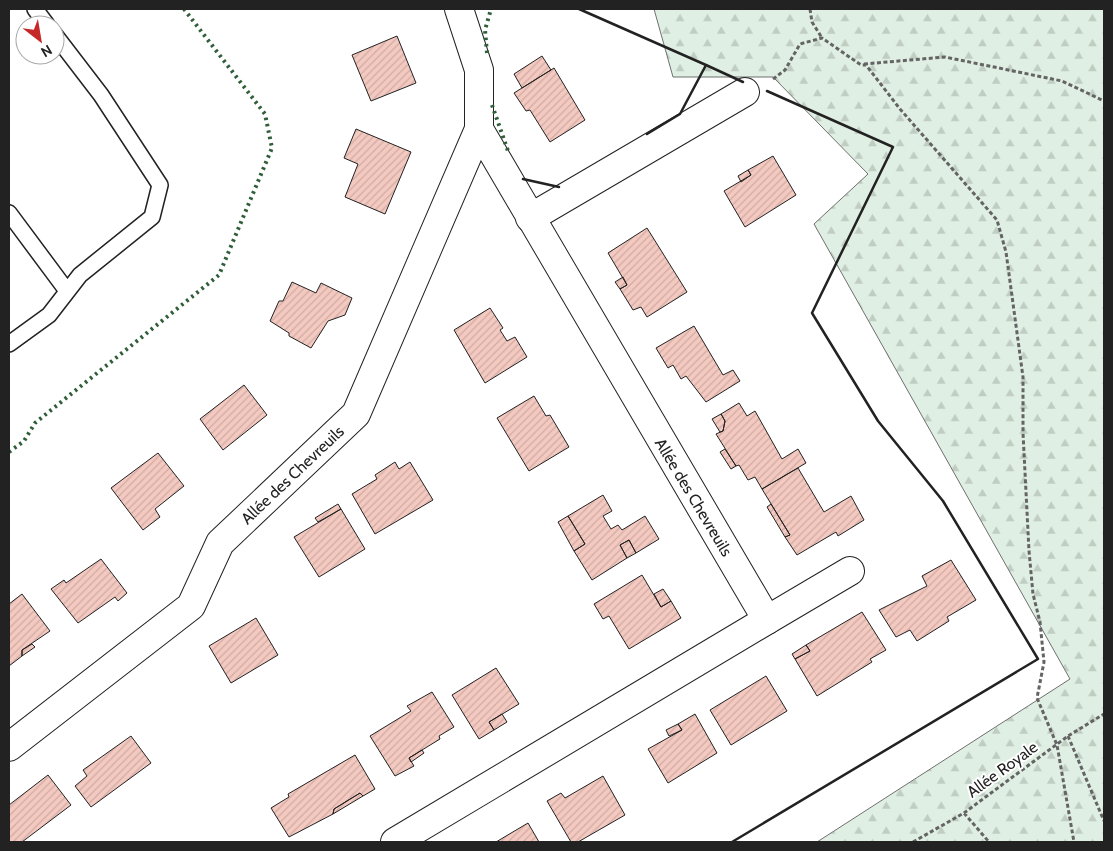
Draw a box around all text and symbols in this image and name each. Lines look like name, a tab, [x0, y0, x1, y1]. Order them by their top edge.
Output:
north arrow	[15, 15, 65, 65]
text: N	[38, 41, 56, 61]
street label: Allée des Chevreuils	[237, 422, 348, 528]
street label: Allée des Chevreuils	[651, 435, 736, 560]
street label: Allée Royale	[963, 737, 1041, 801]

